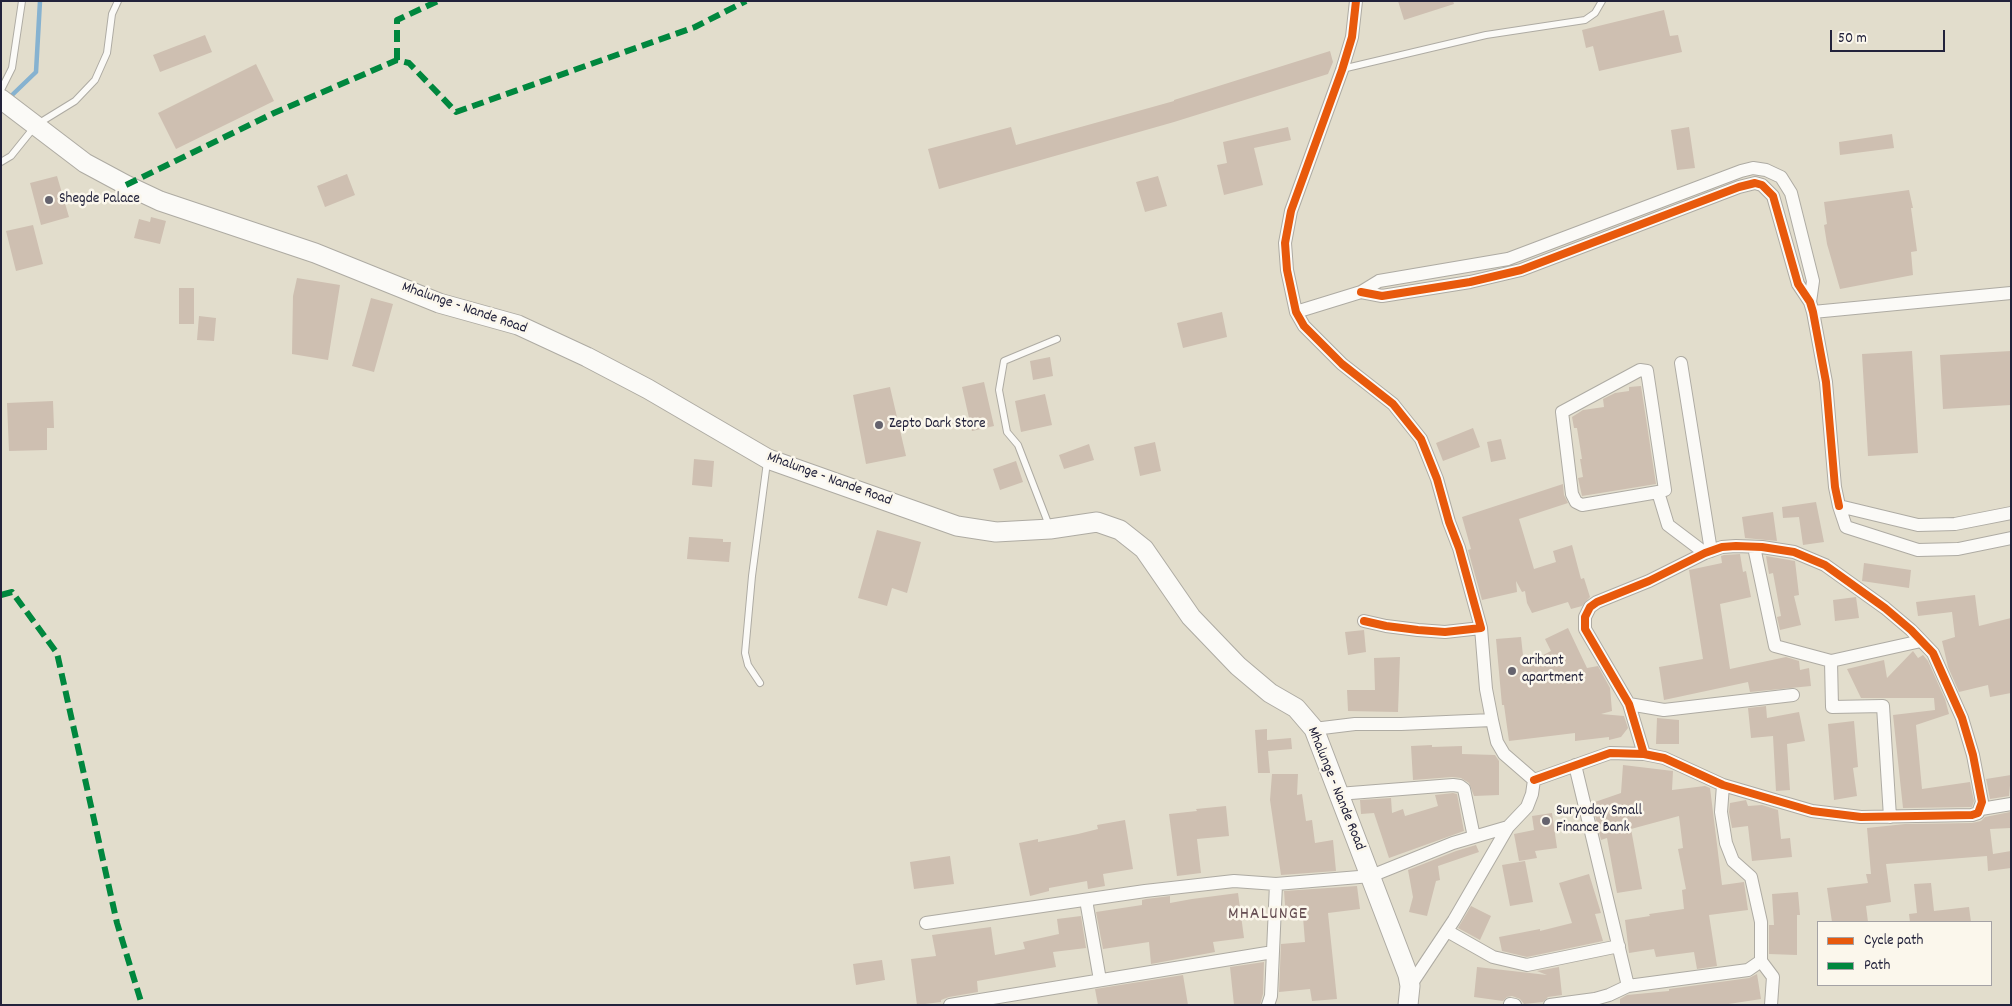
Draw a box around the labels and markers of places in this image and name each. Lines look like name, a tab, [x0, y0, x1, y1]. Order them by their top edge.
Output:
place label: Shegde Palace	[59, 191, 140, 209]
marker: Shegde Palace	[43, 194, 55, 206]
place label: Zepto Dark Store	[889, 416, 986, 434]
marker: Zepto Dark Store	[873, 419, 885, 431]
place label: arihant apartment	[1522, 653, 1583, 688]
marker: arihant apartment	[1506, 665, 1518, 677]
place label: Suryoday Small Finance Bank	[1556, 803, 1642, 838]
marker: Suryoday Small Finance Bank	[1540, 815, 1552, 827]

